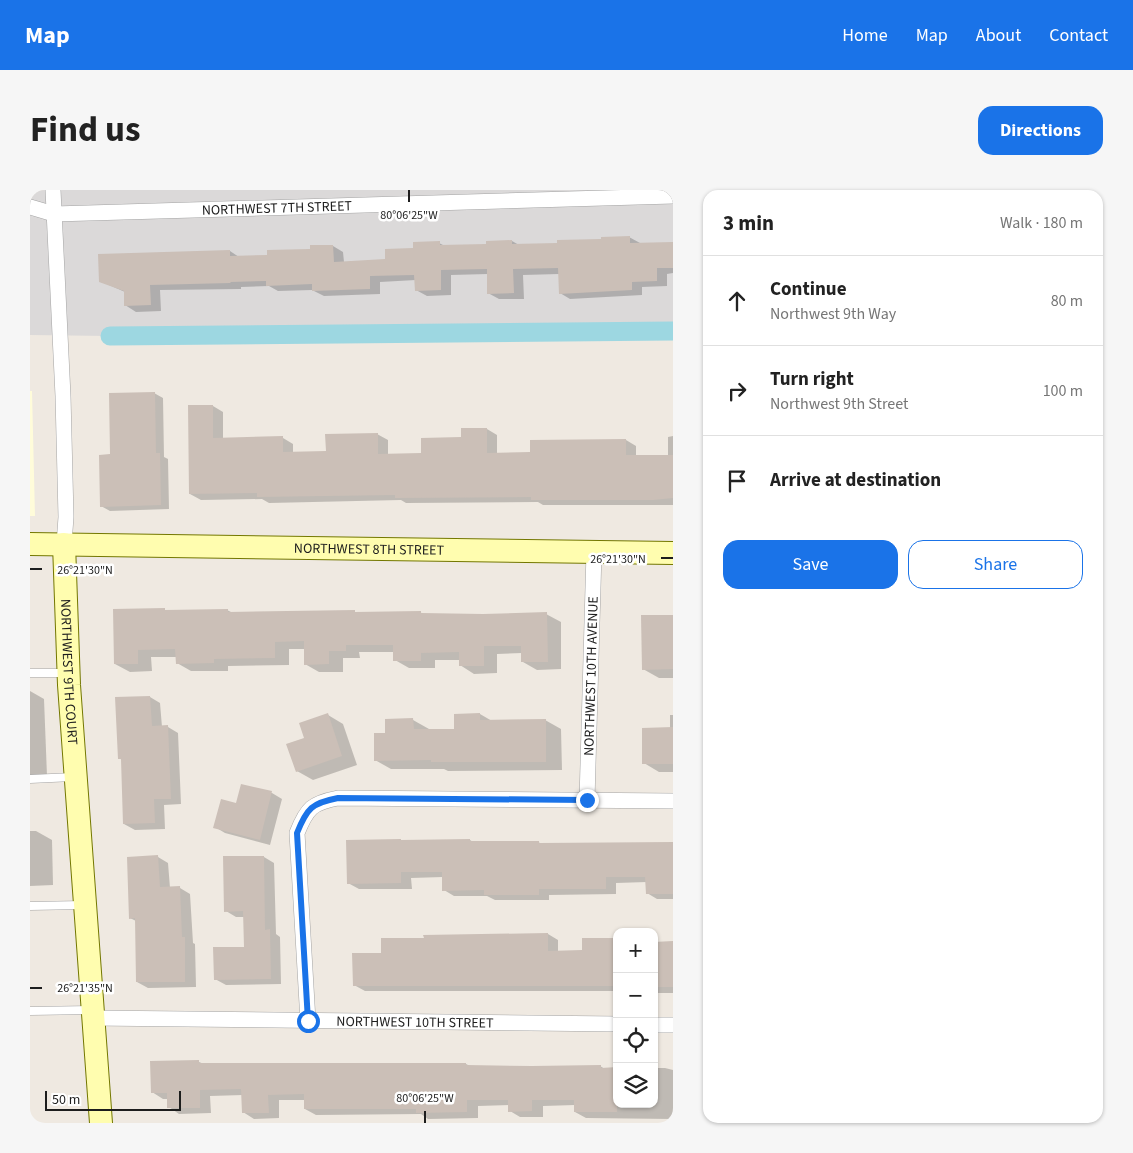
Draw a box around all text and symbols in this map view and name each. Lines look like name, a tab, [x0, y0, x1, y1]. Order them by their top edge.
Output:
text: Map	[25, 18, 70, 53]
text: Home	[842, 23, 888, 48]
text: Map	[916, 23, 948, 48]
text: About	[976, 23, 1021, 48]
text: Contact	[1049, 23, 1108, 48]
text: Find us	[30, 105, 140, 155]
button: Directions	[978, 106, 1103, 155]
street label: NORTHWEST 7TH STREET	[202, 196, 353, 221]
text: 80°06'25"W	[380, 207, 438, 224]
text: 3 min	[723, 208, 774, 238]
text: Walk · 180 m	[1000, 212, 1083, 234]
text: Continue	[770, 276, 847, 303]
icon: ahead	[723, 287, 751, 315]
text: 80 m	[1051, 290, 1083, 312]
text: Northwest 9th Way	[770, 303, 896, 325]
text: Turn right	[770, 366, 854, 393]
icon: right	[723, 377, 751, 405]
text: 100 m	[1043, 380, 1083, 402]
text: Northwest 9th Street	[770, 393, 908, 415]
icon: arrive	[723, 467, 751, 495]
text: Arrive at destination	[770, 467, 941, 494]
street label: NORTHWEST 8TH STREET	[294, 539, 445, 561]
button: Save	[723, 540, 898, 589]
button: Share	[908, 540, 1083, 589]
text: 26°21'30"N	[590, 551, 646, 568]
text: 26°21'30"N	[57, 562, 113, 579]
street label: NORTHWEST 10TH AVENUE	[579, 596, 604, 756]
street label: NORTHWEST 9TH COURT	[55, 598, 82, 746]
route end	[576, 789, 599, 812]
map controls	[613, 928, 658, 1108]
button: +	[613, 928, 658, 973]
button: −	[613, 973, 658, 1018]
text: 26°21'35"N	[57, 980, 113, 997]
route start	[297, 1010, 320, 1033]
street label: NORTHWEST 10TH STREET	[336, 1012, 494, 1034]
button: locate	[613, 1018, 658, 1063]
button: layers	[613, 1063, 658, 1108]
scale bar	[45, 1088, 181, 1111]
text: 50 m	[52, 1090, 80, 1110]
text: 80°06'25"W	[396, 1090, 454, 1107]

